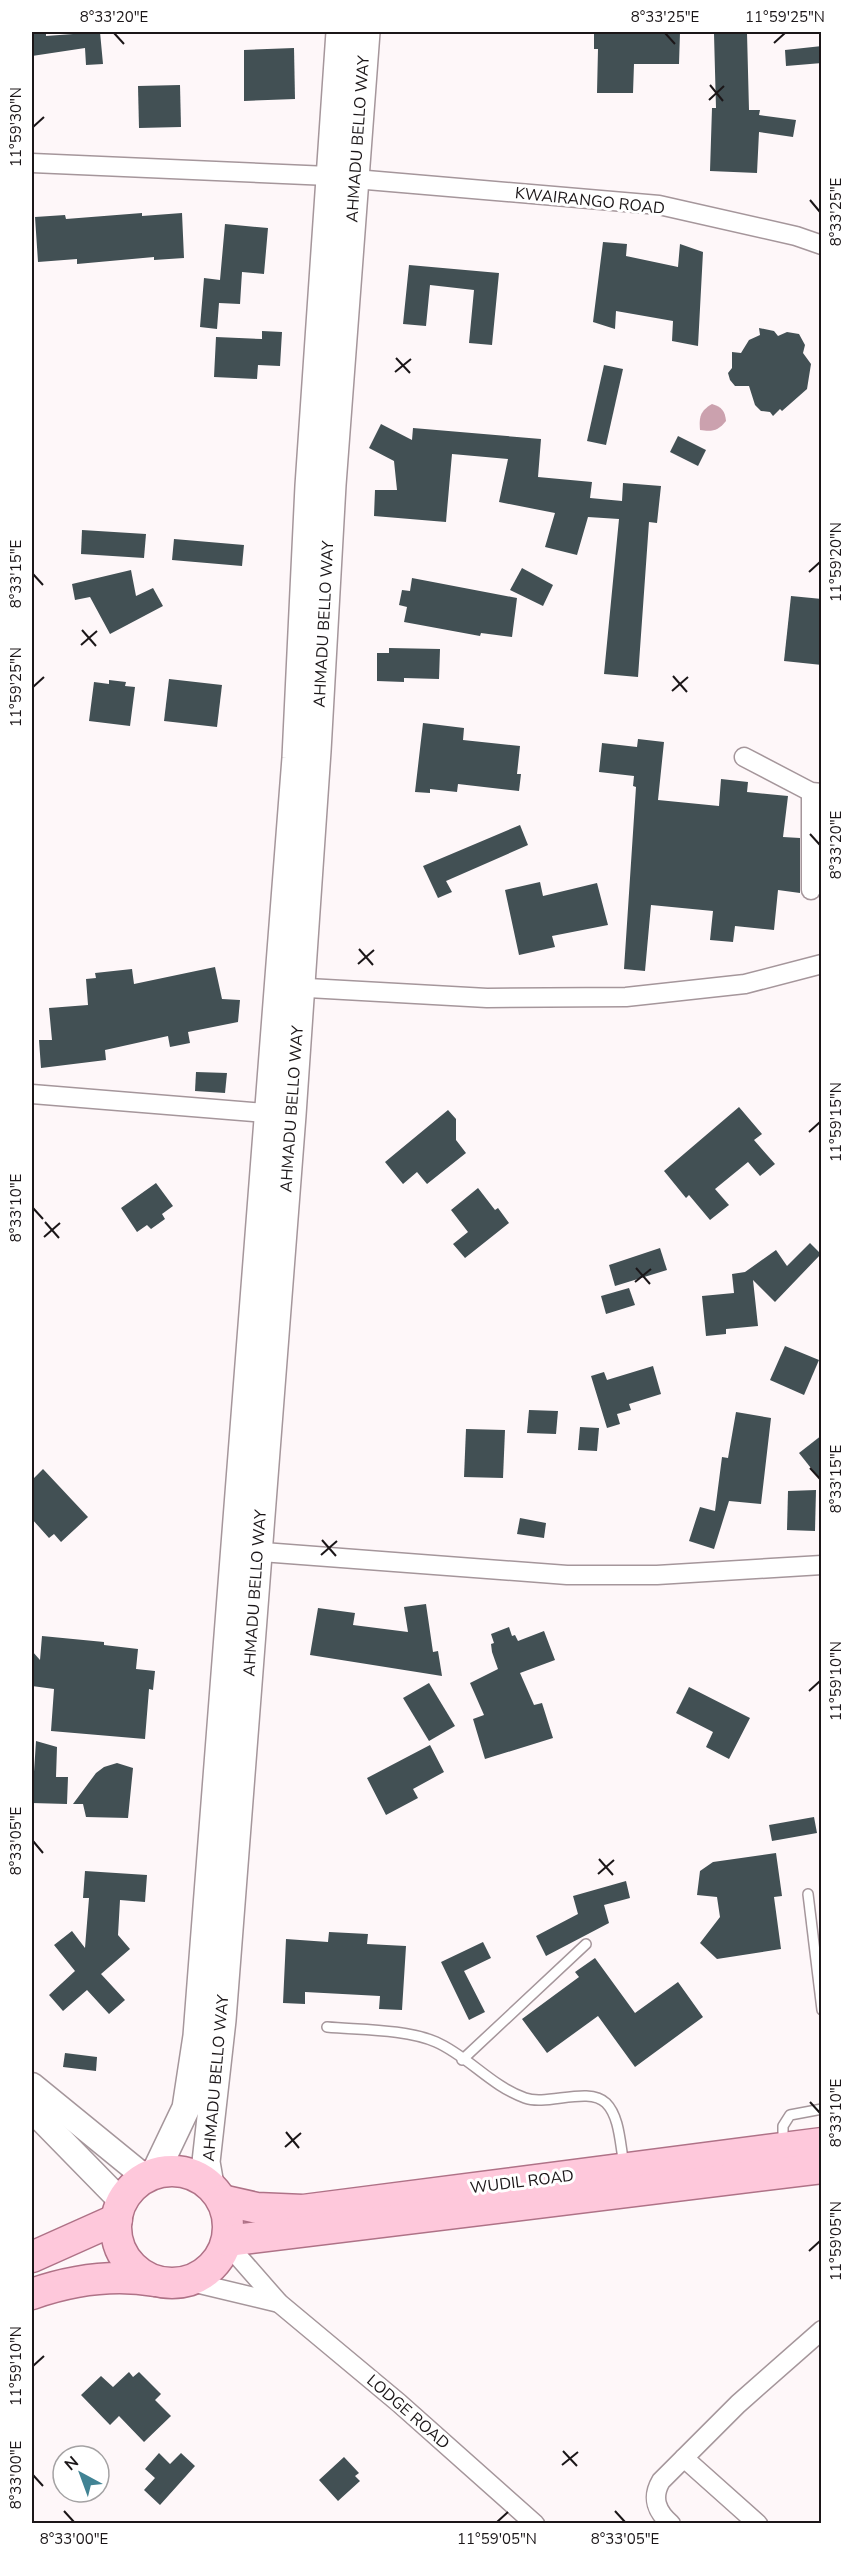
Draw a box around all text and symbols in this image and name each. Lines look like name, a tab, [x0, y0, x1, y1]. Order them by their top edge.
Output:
text: 8°33'20"E	[80, 7, 148, 27]
text: 8°33'25"E	[631, 7, 699, 27]
text: 11°59'25"N	[745, 7, 825, 27]
street label: AHMADU BELLO WAY	[341, 54, 375, 223]
text: 11°59'30"N	[6, 87, 26, 167]
text: 8°33'25"E	[826, 178, 846, 246]
street label: KWAIRANGO ROAD	[514, 182, 666, 220]
text: 11°59'20"N	[826, 522, 846, 602]
text: 8°33'15"E	[6, 540, 26, 608]
street label: AHMADU BELLO WAY	[309, 540, 339, 708]
text: 11°59'25"N	[6, 647, 26, 727]
text: 8°33'20"E	[826, 811, 846, 879]
street label: AHMADU BELLO WAY	[275, 1024, 309, 1193]
text: 11°59'15"N	[826, 1082, 846, 1162]
text: 8°33'10"E	[6, 1174, 26, 1242]
text: 8°33'15"E	[826, 1445, 846, 1513]
street label: AHMADU BELLO WAY	[238, 1508, 272, 1677]
text: 11°59'10"N	[826, 1641, 846, 1721]
text: 8°33'05"E	[6, 1807, 26, 1875]
street label: AHMADU BELLO WAY	[198, 1993, 234, 2162]
text: 8°33'10"E	[826, 2079, 846, 2147]
street label: WUDIL ROAD	[469, 2165, 575, 2199]
text: 11°59'05"N	[826, 2201, 846, 2281]
text: 11°59'10"N	[6, 2326, 26, 2406]
street label: LODGE ROAD	[362, 2370, 454, 2454]
text: 8°33'00"E	[6, 2441, 26, 2509]
north arrow	[51, 2444, 111, 2504]
text: N	[60, 2451, 84, 2476]
text: 8°33'00"E	[40, 2529, 108, 2549]
text: 11°59'05"N	[457, 2529, 537, 2549]
text: 8°33'05"E	[591, 2529, 659, 2549]

